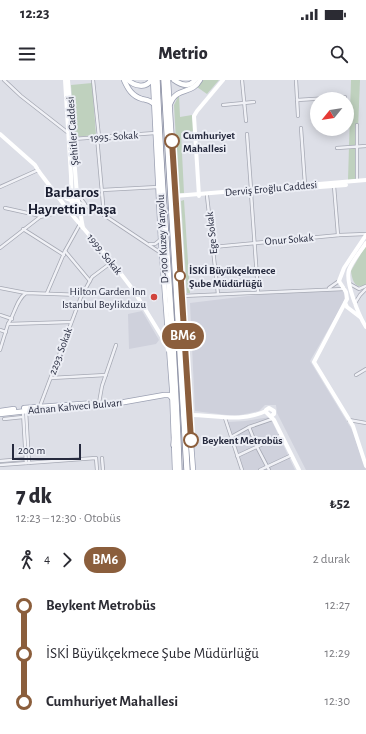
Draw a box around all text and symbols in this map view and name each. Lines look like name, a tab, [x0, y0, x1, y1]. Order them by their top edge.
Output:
text: 12:23	[20, 6, 49, 21]
icon: menu	[16, 43, 38, 65]
icon: search	[328, 43, 350, 65]
text: Metrio	[158, 45, 208, 63]
north arrow	[310, 92, 354, 136]
map controls	[310, 92, 354, 136]
street label: Şehitler Caddesi	[65, 96, 80, 166]
street label: 1995. Sokak	[90, 129, 139, 144]
place label: Cumhuriyet Mahallesi	[183, 130, 235, 154]
marker: Cumhuriyet Mahallesi	[164, 133, 180, 149]
street label: Derviş Eroğlu Caddesi	[224, 179, 318, 198]
district label: Barbaros Hayrettin Paşa	[28, 185, 116, 217]
street label: D-100 Kuzey Yanyolu	[155, 194, 170, 284]
street label: Ege Sokak	[204, 211, 219, 255]
street label: 1999. Sokak	[85, 232, 124, 277]
street label: Onur Sokak	[264, 232, 314, 247]
place label: İSKİ Büyükçekmece Şube Müdürlüğü	[189, 265, 275, 289]
marker: İSKİ Büyükçekmece Şube Müdürlüğü	[174, 270, 186, 282]
place label: Hilton Garden Inn Istanbul Beylikduzu	[62, 286, 146, 310]
marker: Hilton Garden Inn Istanbul Beylikduzu	[149, 292, 159, 302]
line badge: BM6	[160, 323, 206, 349]
street label: 2293. Sokak	[47, 326, 74, 376]
text: BM6	[170, 329, 196, 343]
street label: Adnan Kahveci Bulvarı	[27, 397, 123, 416]
marker: Beykent Metrobüs	[183, 432, 199, 448]
place label: Beykent Metrobüs	[202, 435, 283, 446]
scale bar	[12, 442, 81, 461]
text: 200 m	[18, 445, 45, 456]
text: 7 dk	[16, 485, 52, 507]
text: ₺52	[329, 496, 350, 511]
text: 12:23 – 12:30 · Otobüs	[16, 512, 121, 525]
icon: walk	[16, 549, 38, 571]
icon: forward	[56, 549, 78, 571]
text: 4	[44, 553, 50, 566]
text: BM6	[92, 553, 118, 567]
text: 2 durak	[313, 553, 350, 566]
text: Beykent Metrobüs	[46, 598, 156, 613]
text: 12:27	[325, 599, 350, 612]
text: İSKİ Büyükçekmece Şube Müdürlüğü	[46, 646, 259, 661]
text: 12:29	[325, 647, 350, 660]
text: Cumhuriyet Mahallesi	[46, 694, 178, 709]
text: 12:30	[324, 695, 350, 708]

